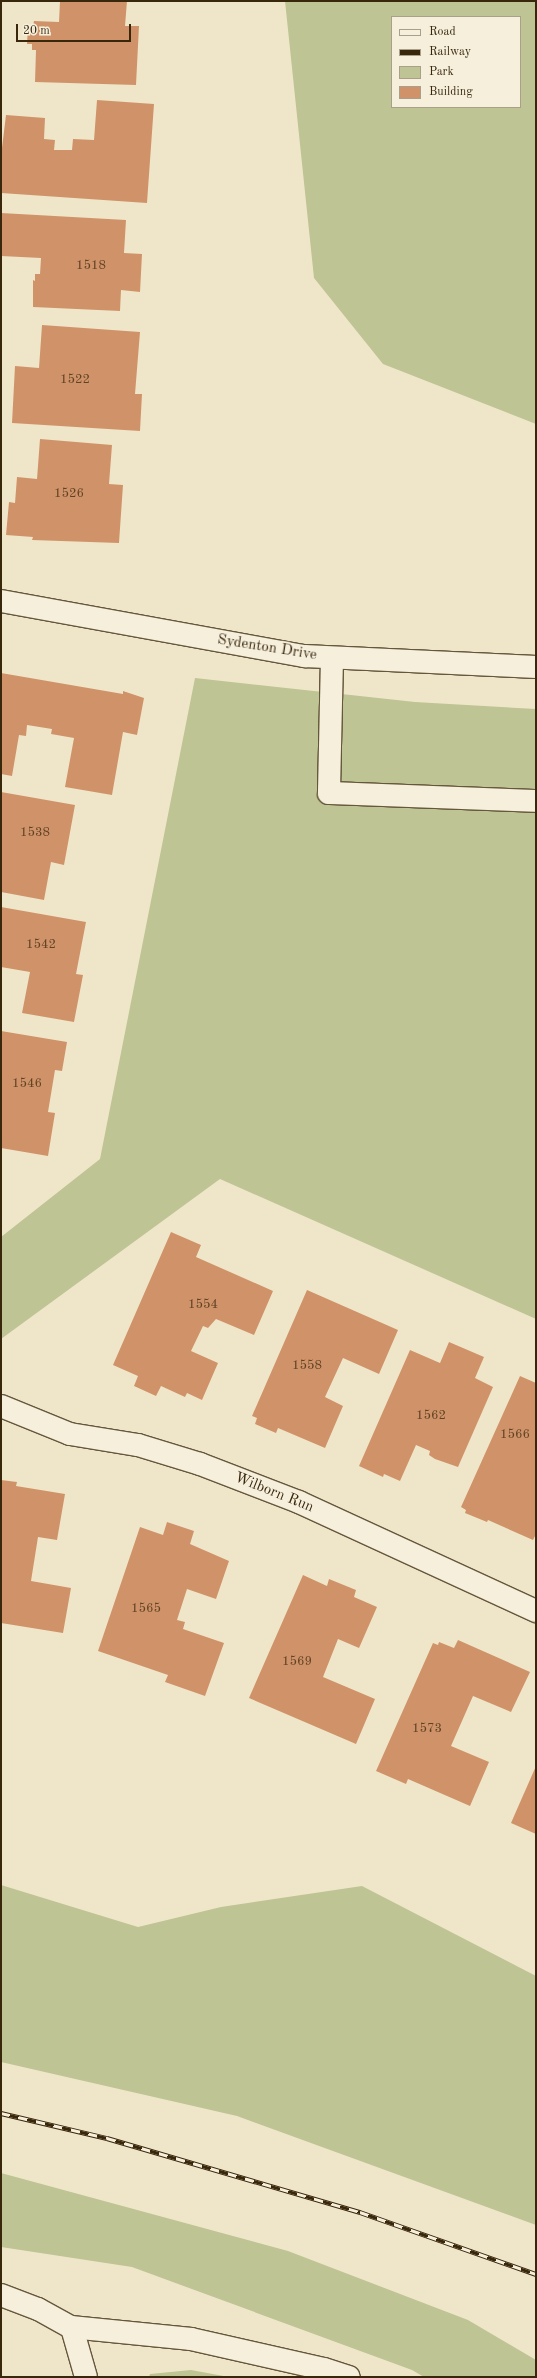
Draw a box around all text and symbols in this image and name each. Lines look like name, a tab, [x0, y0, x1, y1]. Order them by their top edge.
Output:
scale bar	[18, 16, 133, 42]
legend	[391, 16, 521, 108]
text: 20 m	[23, 25, 50, 37]
text: Road	[429, 26, 456, 38]
text: Railway	[429, 46, 471, 58]
text: Park	[429, 66, 454, 78]
text: Building	[429, 86, 473, 98]
house number: 1518	[76, 258, 106, 274]
house number: 1522	[60, 372, 90, 388]
house number: 1526	[54, 486, 84, 502]
street label: Sydenton Drive	[216, 631, 318, 665]
house number: 1538	[20, 825, 50, 841]
house number: 1542	[26, 937, 56, 953]
house number: 1546	[12, 1076, 42, 1092]
house number: 1554	[188, 1297, 218, 1313]
house number: 1558	[292, 1358, 322, 1374]
house number: 1562	[416, 1408, 446, 1424]
house number: 1566	[500, 1427, 530, 1443]
street label: Wilborn Run	[232, 1469, 316, 1517]
house number: 1565	[131, 1601, 161, 1617]
house number: 1569	[282, 1654, 312, 1670]
house number: 1573	[412, 1721, 442, 1737]

